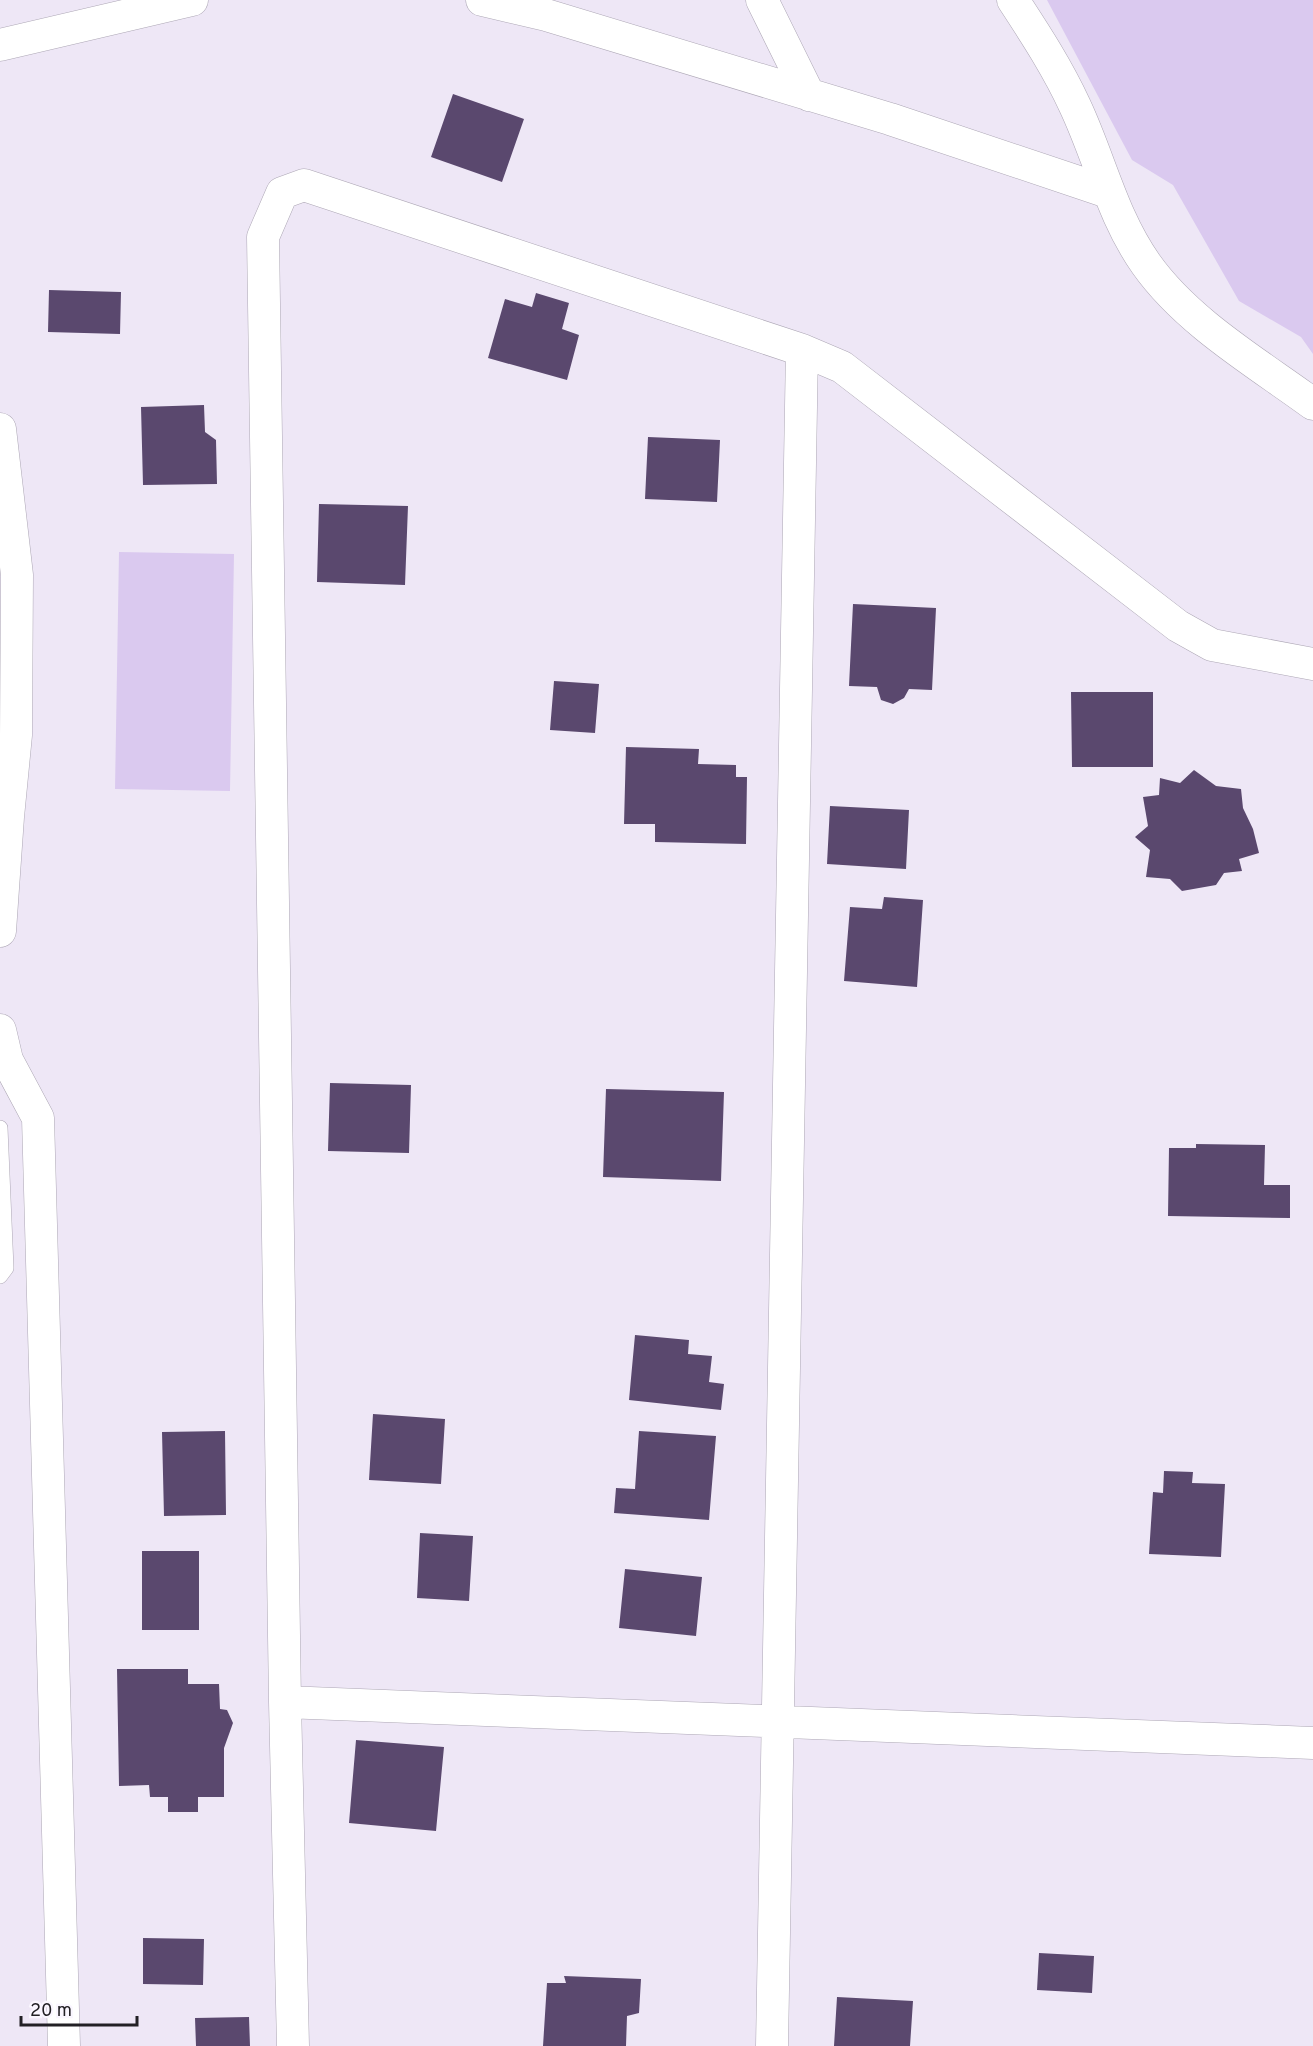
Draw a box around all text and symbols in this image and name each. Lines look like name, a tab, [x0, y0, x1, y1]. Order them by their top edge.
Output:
scale bar	[21, 1989, 136, 2027]
text: 20 m	[30, 2000, 72, 2023]

